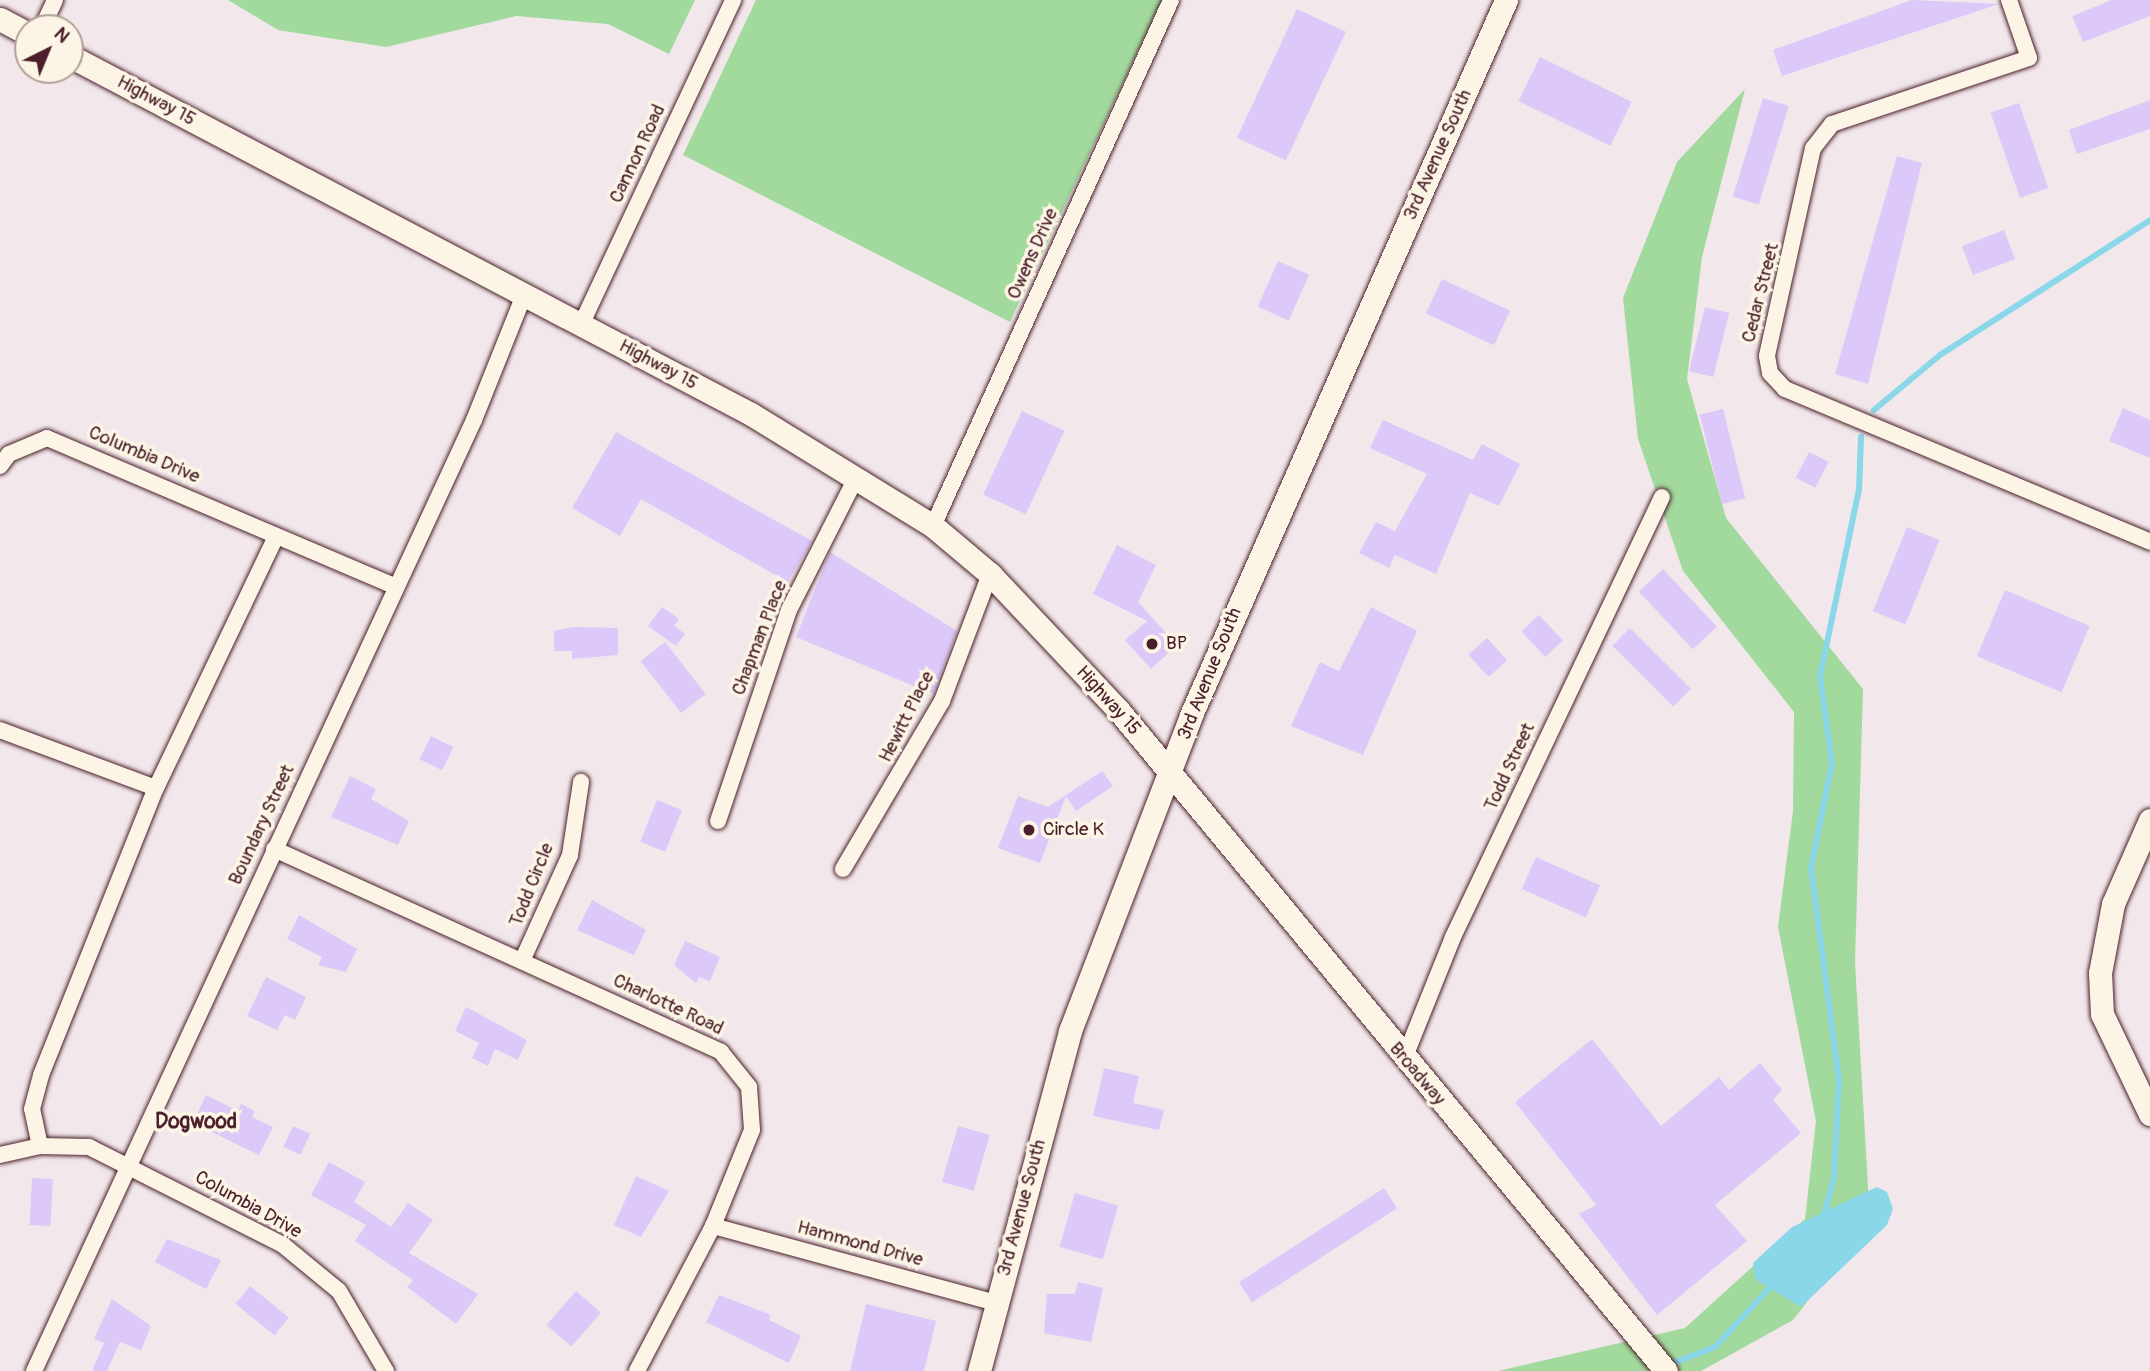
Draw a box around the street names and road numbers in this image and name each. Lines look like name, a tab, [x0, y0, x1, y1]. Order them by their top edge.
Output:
street label: Highway 15	[113, 71, 199, 131]
street label: 3rd Avenue South	[1399, 86, 1477, 224]
street label: Cannon Road	[605, 101, 671, 207]
street label: Owens Drive	[1003, 205, 1063, 303]
street label: Cedar Street	[1738, 241, 1784, 345]
street label: Highway 15	[615, 335, 701, 395]
street label: Columbia Drive	[85, 421, 203, 489]
street label: Chapman Place	[728, 577, 792, 699]
street label: 3rd Avenue South	[1173, 605, 1247, 743]
street label: Highway 15	[1071, 662, 1145, 740]
street label: Hewitt Place	[874, 668, 940, 766]
street label: Todd Street	[1480, 720, 1540, 814]
street label: Boundary Street	[224, 761, 300, 889]
street label: Todd Circle	[505, 840, 559, 930]
street label: Charlotte Road	[609, 969, 727, 1041]
street label: Broadway	[1384, 1038, 1450, 1110]
street label: 3rd Avenue South	[993, 1137, 1051, 1279]
street label: Columbia Drive	[191, 1166, 305, 1244]
street label: Hammond Drive	[795, 1216, 925, 1272]

